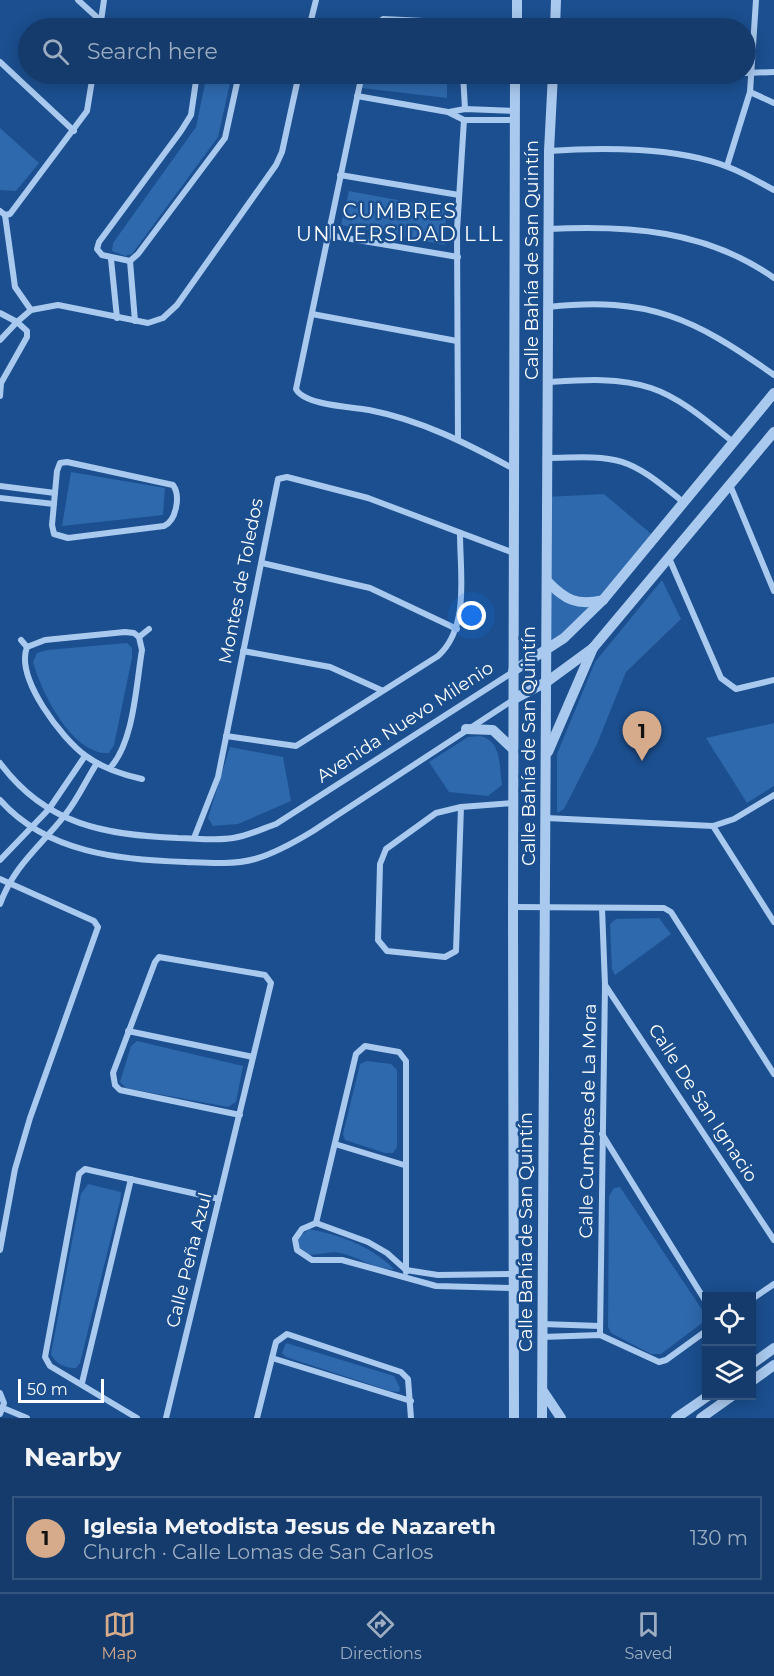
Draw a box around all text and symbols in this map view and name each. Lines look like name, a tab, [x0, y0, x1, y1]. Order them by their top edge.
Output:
search box	[18, 18, 756, 84]
icon: search	[39, 35, 72, 68]
text: Search here	[87, 38, 218, 65]
street label: Calle Bahía de San Quintín	[521, 140, 543, 380]
district label: CUMBRES UNIVERSIDAD LLL	[296, 199, 504, 246]
street label: Montes de Toledos	[214, 496, 268, 666]
your location	[457, 601, 486, 630]
street label: Calle Bahía de San Quintín	[518, 626, 540, 866]
street label: Avenida Nuevo Milenio	[313, 657, 497, 787]
pin: 1	[622, 712, 662, 761]
street label: Calle Cumbres de La Mora	[575, 1003, 601, 1239]
street label: Calle De San Ignacio	[644, 1020, 762, 1186]
street label: Calle Bahía de San Quintín	[515, 1112, 537, 1352]
street label: Calle Peña Azul	[162, 1190, 216, 1330]
map controls	[702, 1292, 756, 1400]
button: locate	[702, 1292, 756, 1346]
button: layers	[702, 1346, 756, 1400]
scale bar	[18, 1376, 104, 1404]
text: 50 m	[27, 1380, 68, 1399]
text: Nearby	[24, 1441, 121, 1473]
text: Iglesia Metodista Jesus de Nazareth	[83, 1513, 496, 1540]
text: 1	[42, 1526, 49, 1550]
text: 130 m	[690, 1526, 748, 1550]
text: Church · Calle Lomas de San Carlos	[83, 1540, 433, 1564]
tab: Map	[101, 1608, 137, 1663]
tab: Directions	[340, 1608, 422, 1663]
tab: Saved	[625, 1608, 673, 1663]

